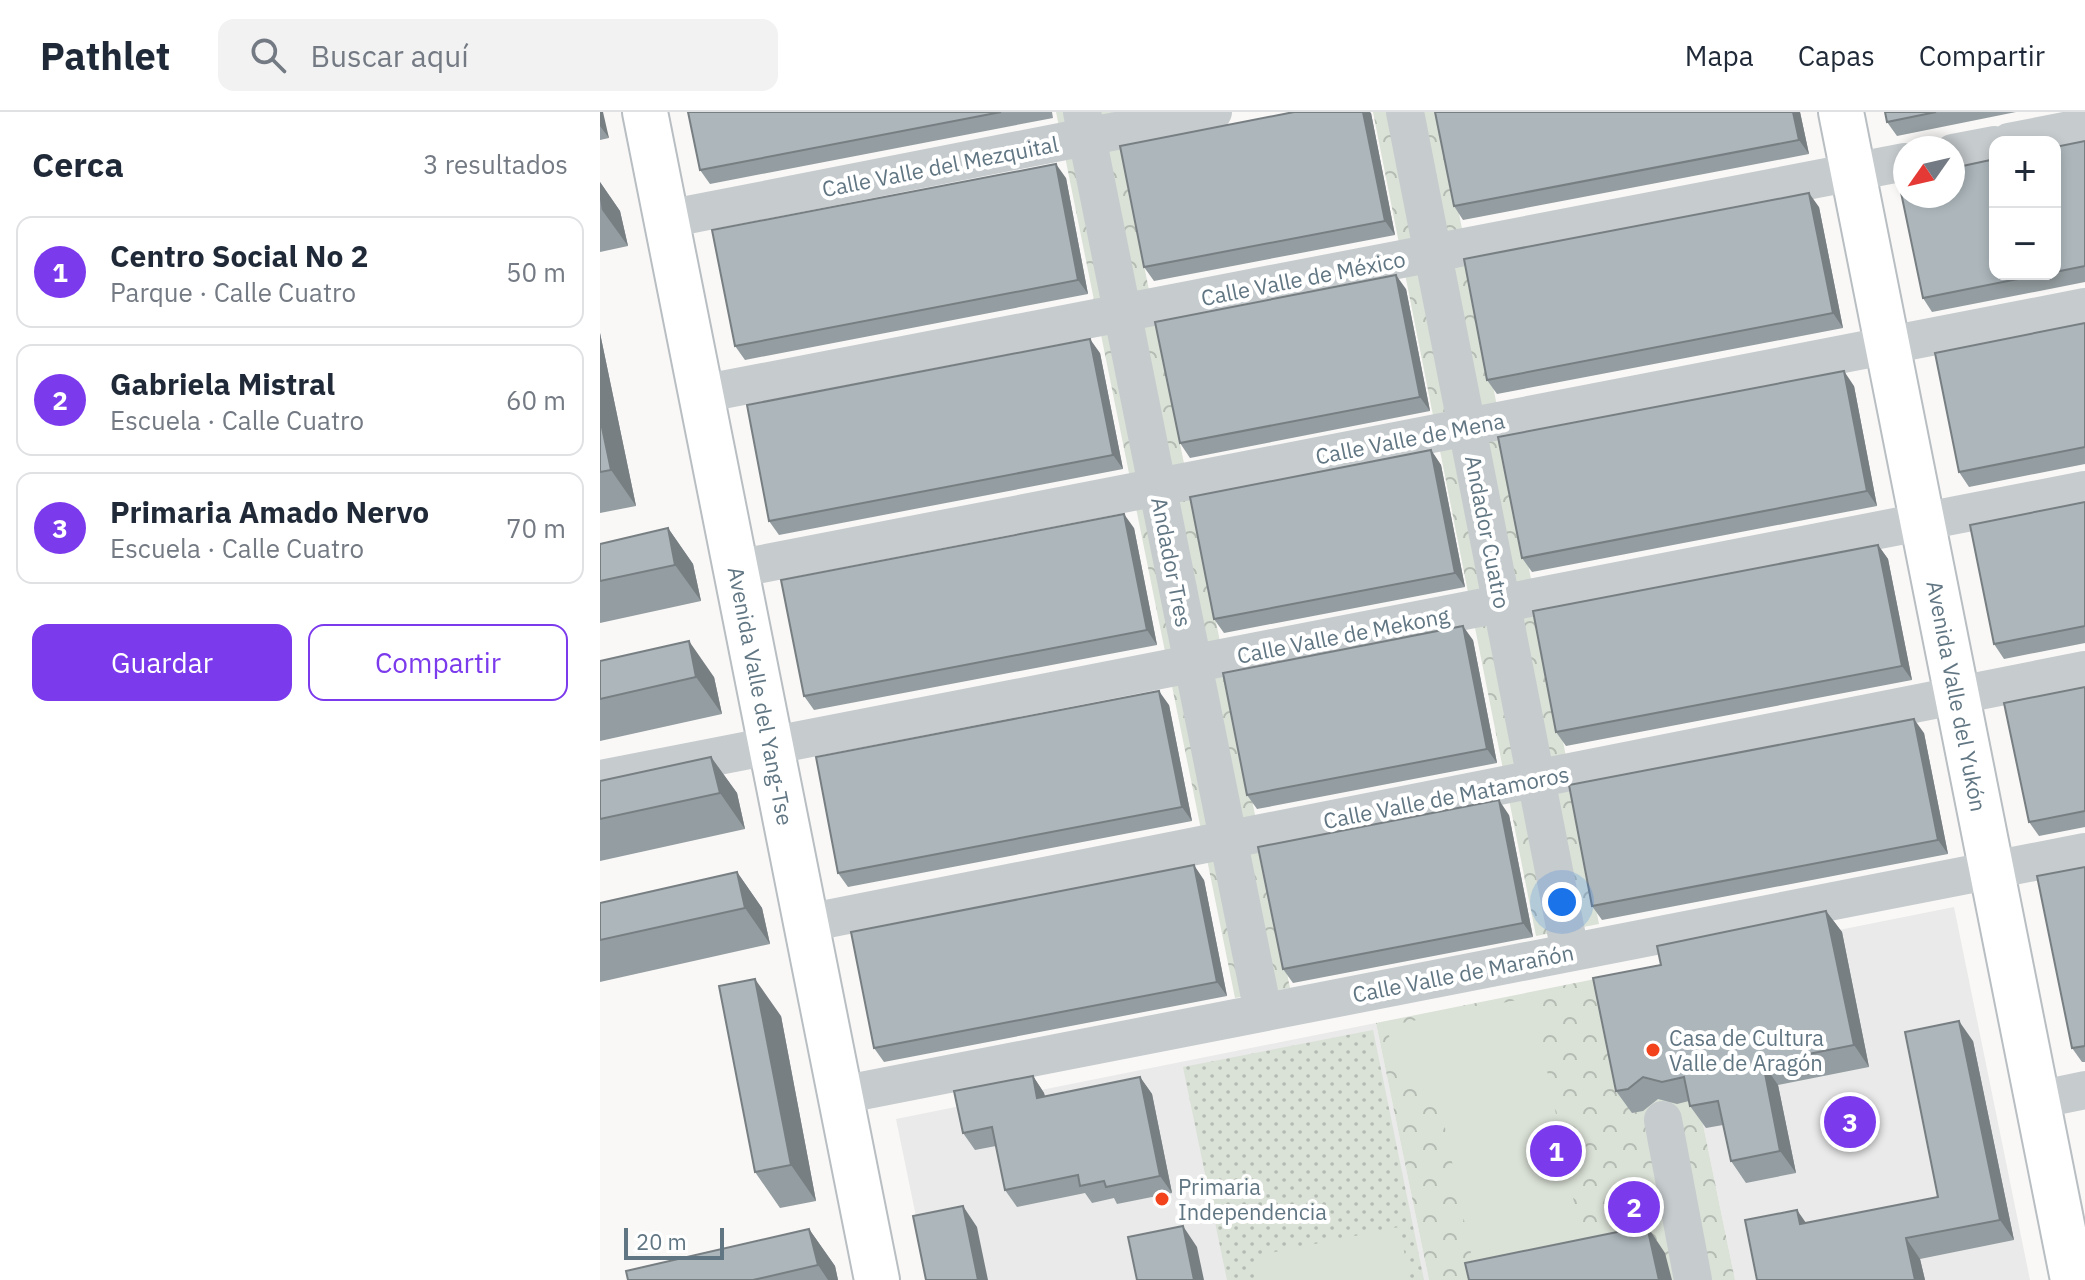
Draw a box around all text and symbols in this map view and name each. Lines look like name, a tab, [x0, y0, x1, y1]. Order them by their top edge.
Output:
search box	[218, 19, 778, 91]
text: Pathlet	[40, 31, 170, 80]
icon: search	[246, 33, 290, 77]
text: Buscar aquí	[310, 36, 469, 75]
text: Mapa	[1685, 37, 1754, 74]
text: Capas	[1798, 37, 1875, 74]
text: Compartir	[1919, 37, 2045, 74]
street label: Calle Valle del Mezquital	[819, 129, 1061, 203]
north arrow	[1893, 136, 1965, 208]
map controls	[1989, 136, 2061, 280]
button: +	[1989, 136, 2061, 208]
text: Cerca	[32, 142, 124, 186]
text: 3 resultados	[423, 147, 568, 181]
button: −	[1989, 208, 2061, 280]
text: Centro Social No 2	[110, 236, 368, 275]
street label: Calle Valle de México	[1198, 244, 1408, 312]
text: 1	[52, 255, 68, 289]
text: 50 m	[506, 255, 566, 289]
text: Parque · Calle Cuatro	[110, 275, 356, 309]
text: Gabriela Mistral	[110, 364, 335, 403]
text: 2	[52, 383, 68, 417]
text: 60 m	[506, 383, 566, 417]
text: Escuela · Calle Cuatro	[110, 403, 364, 437]
street label: Calle Valle de Mena	[1313, 405, 1507, 471]
street label: Andador Cuatro	[1459, 453, 1517, 611]
text: Primaria Amado Nervo	[110, 492, 429, 531]
street label: Andador Tres	[1145, 495, 1199, 629]
text: 3	[52, 511, 68, 545]
text: 70 m	[506, 511, 566, 545]
text: Escuela · Calle Cuatro	[110, 531, 364, 565]
street label: Avenida Valle del Yang-Tse	[722, 564, 800, 828]
street label: Avenida Valle del Yukón	[1920, 578, 1994, 814]
street label: Calle Valle de Mekong	[1234, 600, 1452, 670]
button: Guardar	[32, 624, 292, 701]
button: Compartir	[308, 624, 568, 701]
street label: Calle Valle de Matamoros	[1321, 759, 1571, 835]
your location	[1542, 882, 1582, 922]
street label: Calle Valle de Marañón	[1350, 937, 1576, 1009]
place label: Casa de Cultura Valle de Aragón	[1669, 1023, 1824, 1077]
marker: Casa de Cultura Valle de Aragón	[1644, 1041, 1662, 1059]
pin: 3	[1824, 1092, 1876, 1152]
pin: 1	[1530, 1121, 1582, 1181]
place label: Primaria Independencia	[1178, 1172, 1327, 1226]
pin: 2	[1608, 1177, 1660, 1237]
marker: Primaria Independencia	[1153, 1190, 1171, 1208]
scale bar	[624, 1224, 724, 1260]
text: 20 m	[636, 1227, 687, 1256]

